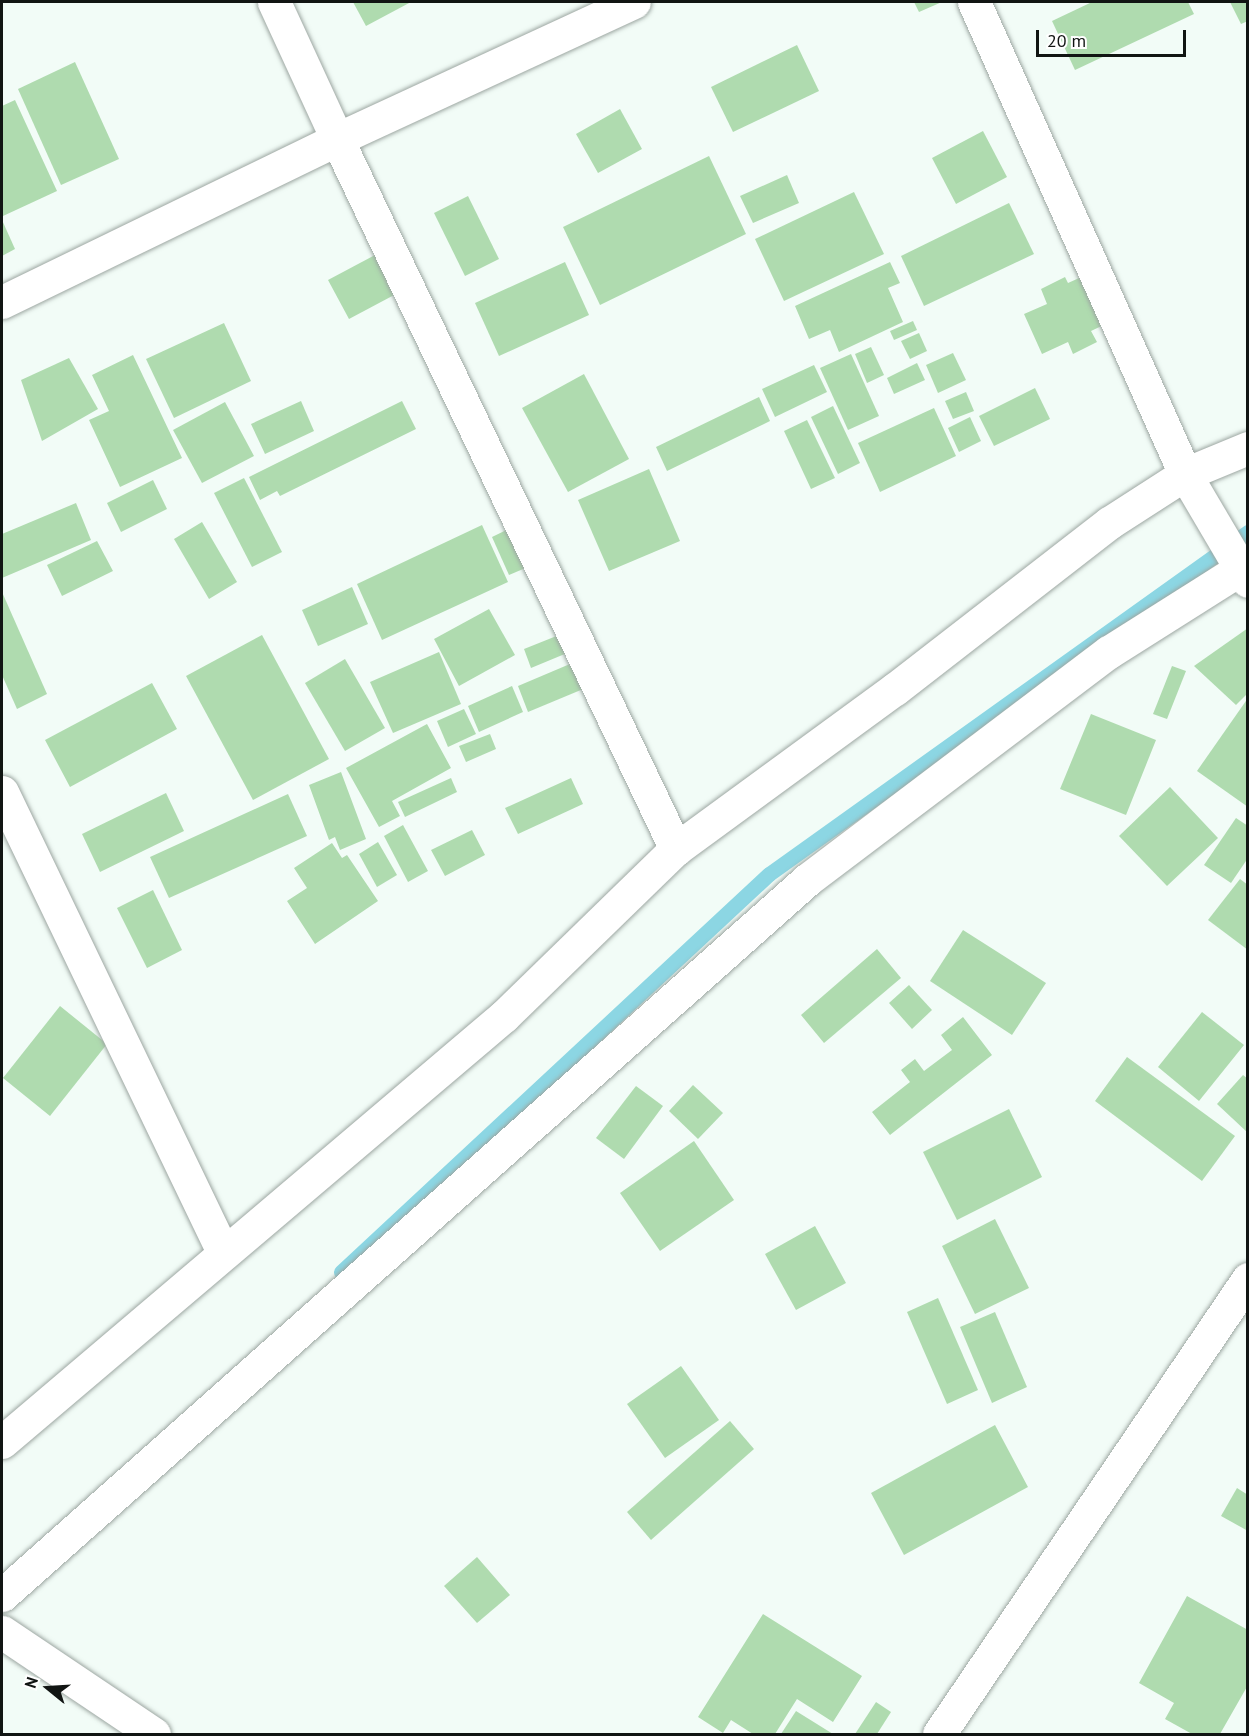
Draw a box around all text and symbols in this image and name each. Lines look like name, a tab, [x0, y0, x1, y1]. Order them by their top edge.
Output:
scale bar	[1039, 18, 1189, 56]
text: 20 m	[1047, 29, 1086, 52]
north arrow	[18, 1658, 78, 1718]
text: N	[20, 1674, 42, 1691]

